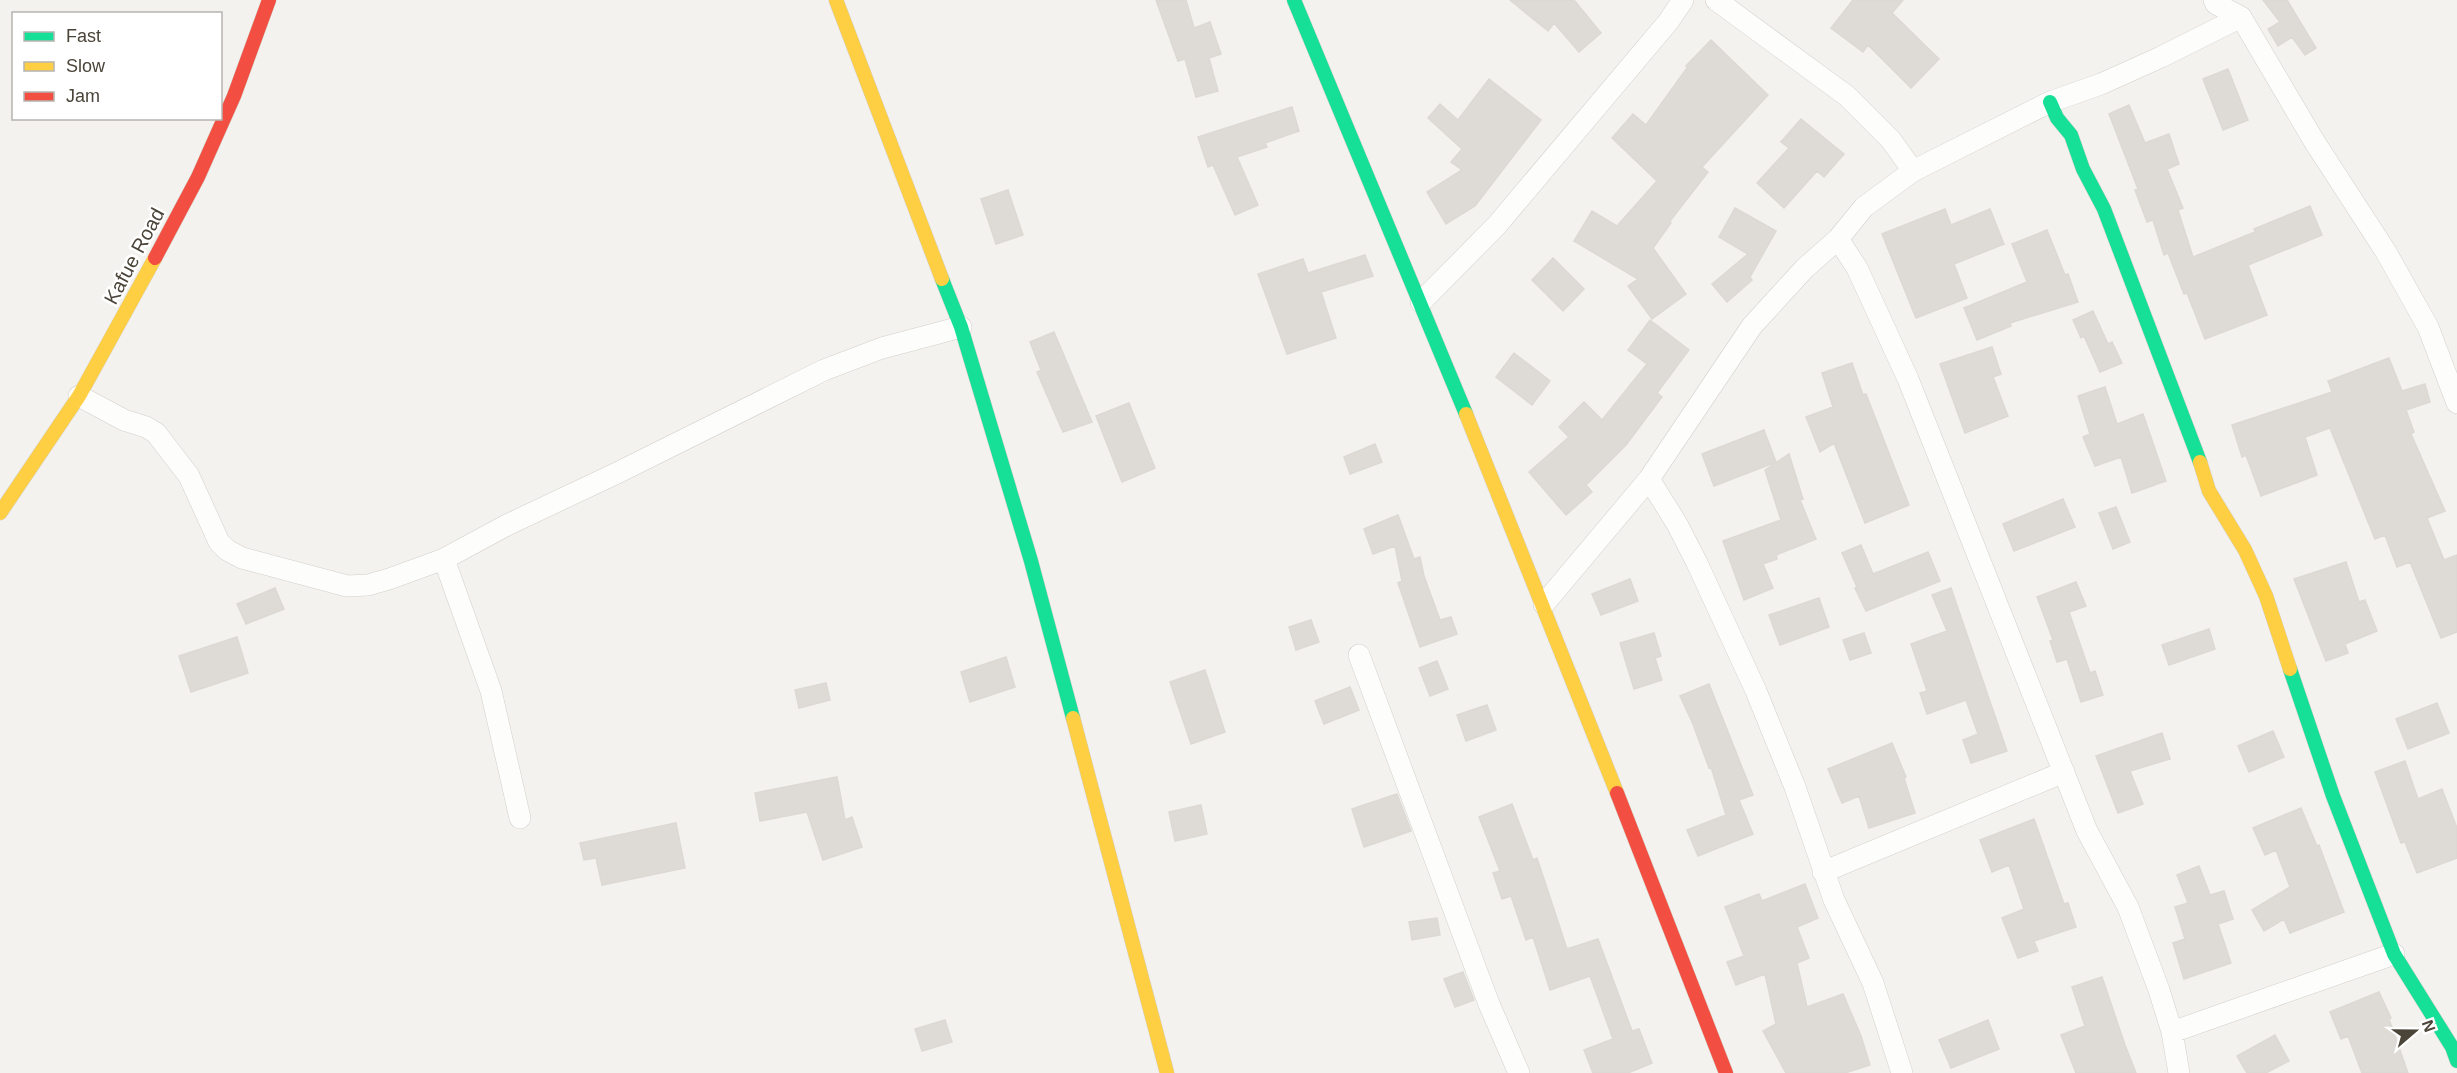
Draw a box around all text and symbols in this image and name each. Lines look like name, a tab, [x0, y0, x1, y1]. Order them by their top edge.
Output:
legend	[12, 12, 222, 120]
text: Fast	[66, 26, 101, 46]
text: Slow	[66, 56, 106, 76]
text: Jam	[66, 86, 100, 106]
street label: Kafue Road	[99, 204, 169, 308]
north arrow	[2385, 1001, 2445, 1061]
text: N	[2419, 1018, 2439, 1034]

